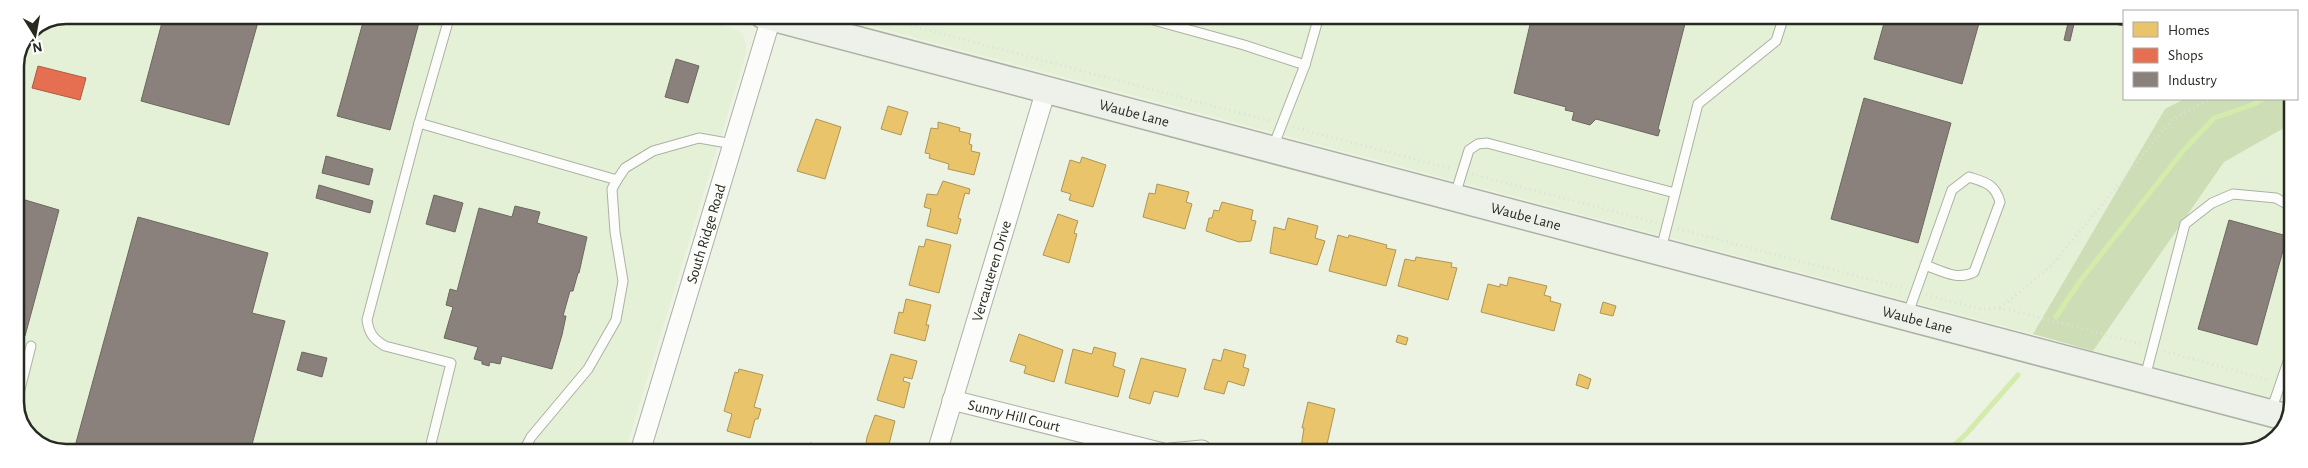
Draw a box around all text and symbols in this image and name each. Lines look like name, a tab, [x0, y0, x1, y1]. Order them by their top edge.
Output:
north arrow	[10, 10, 60, 60]
legend	[2123, 10, 2298, 100]
text: Homes	[2168, 23, 2210, 38]
text: N	[31, 39, 43, 55]
text: Shops	[2168, 48, 2203, 63]
text: Industry	[2168, 73, 2217, 88]
street label: Waube Lane	[1097, 97, 1171, 130]
street label: South Ridge Road	[684, 182, 729, 285]
street label: Waube Lane	[1489, 200, 1563, 233]
street label: Vercauteren Drive	[970, 219, 1014, 323]
street label: Waube Lane	[1881, 304, 1954, 337]
street label: Sunny Hill Court	[966, 397, 1062, 435]

